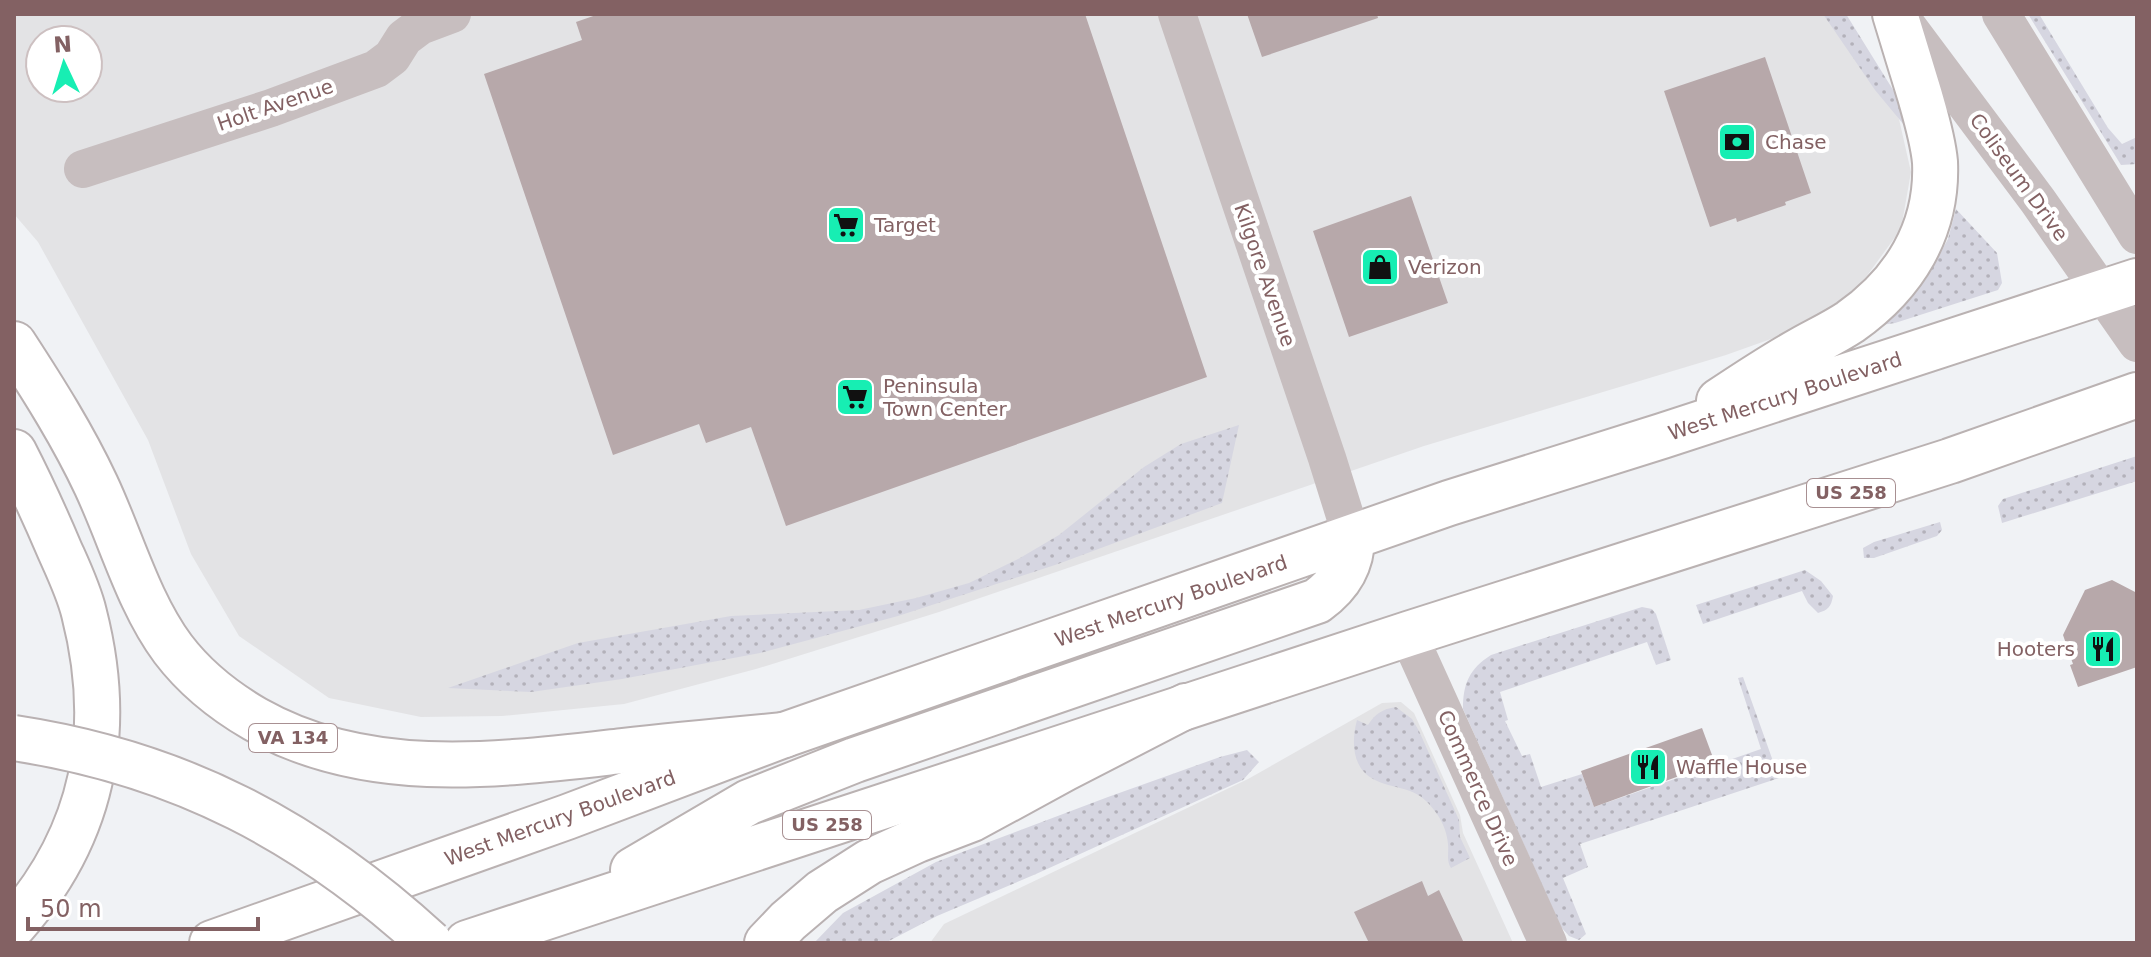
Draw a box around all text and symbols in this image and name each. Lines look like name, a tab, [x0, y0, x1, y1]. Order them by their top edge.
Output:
north arrow	[24, 24, 104, 104]
text: N	[53, 31, 73, 58]
street label: Holt Avenue	[214, 74, 336, 136]
street label: Coliseum Drive	[1965, 109, 2073, 245]
bank icon: Chase	[1716, 121, 1758, 163]
place label: Chase	[1765, 130, 1827, 154]
street label: Kilgore Avenue	[1229, 200, 1301, 350]
supermarket icon: Target	[825, 204, 867, 246]
place label: Target	[873, 213, 936, 237]
shop icon: Verizon	[1359, 246, 1401, 288]
place label: Verizon	[1408, 255, 1482, 279]
street label: West Mercury Boulevard	[1665, 347, 1905, 445]
place label: Peninsula Town Center	[882, 374, 1008, 421]
supermarket icon: Peninsula Town Center	[834, 376, 876, 418]
road number: US 258	[1807, 479, 1895, 507]
street label: West Mercury Boulevard	[1052, 550, 1290, 652]
restaurant icon: Hooters	[2082, 628, 2124, 670]
place label: Hooters	[1997, 637, 2075, 661]
street label: Commerce Drive	[1433, 706, 1523, 870]
road number: VA 134	[249, 724, 337, 752]
restaurant icon: Waffle House	[1627, 746, 1669, 788]
place label: Waffle House	[1676, 755, 1807, 779]
street label: West Mercury Boulevard	[441, 765, 679, 871]
road number: US 258	[783, 811, 871, 839]
scale bar	[28, 881, 258, 931]
text: 50 m	[40, 895, 102, 923]

